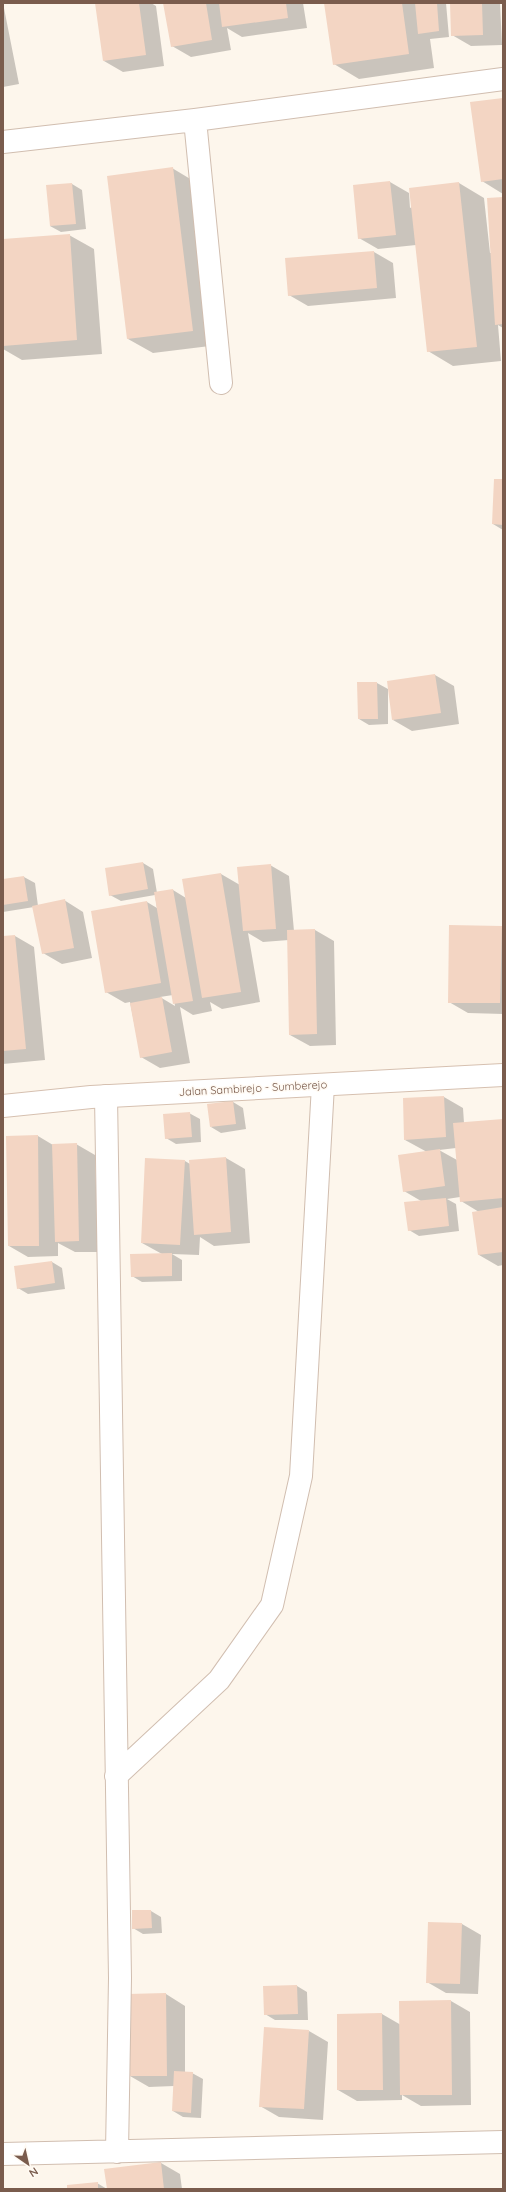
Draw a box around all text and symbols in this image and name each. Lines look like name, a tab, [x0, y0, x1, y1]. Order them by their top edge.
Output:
street label: Jalan Sambirejo - Sumberejo	[178, 1077, 328, 1099]
north arrow	[8, 2144, 48, 2184]
text: N	[26, 2164, 41, 2180]

